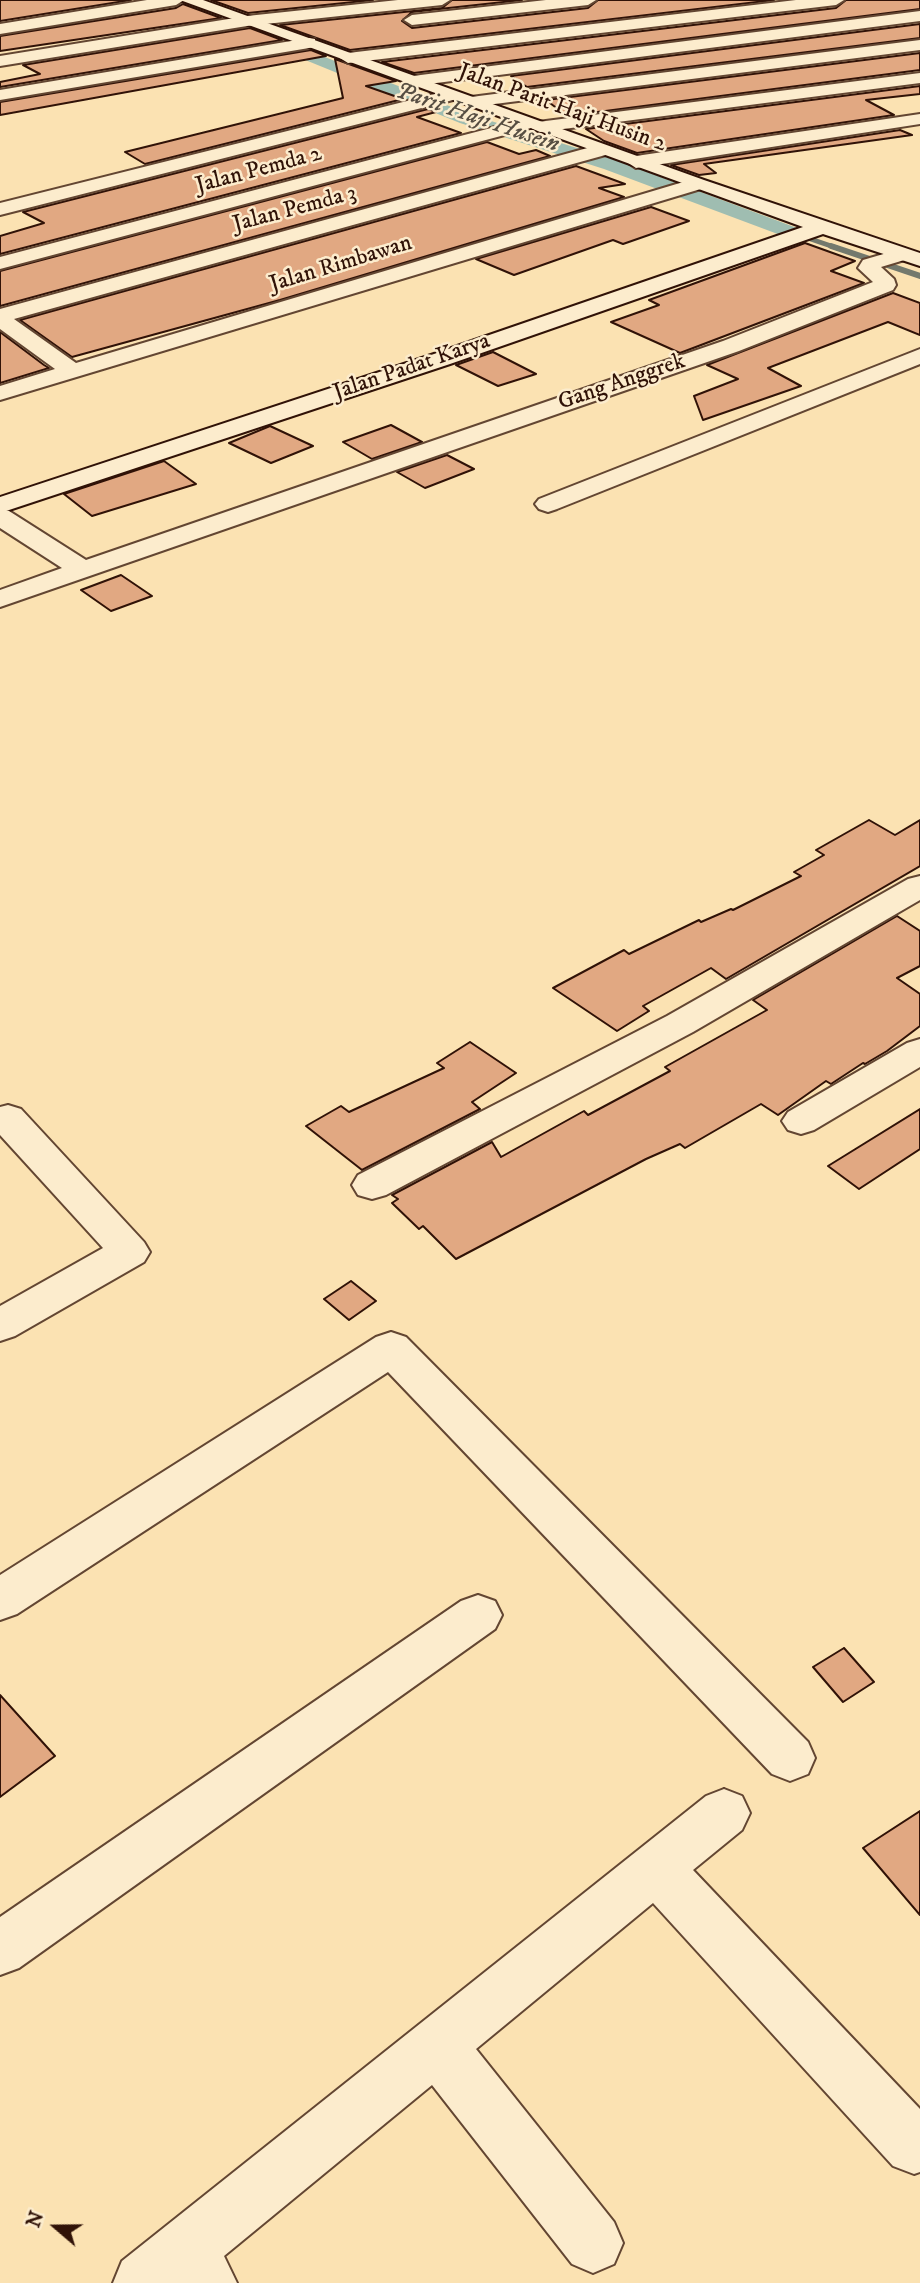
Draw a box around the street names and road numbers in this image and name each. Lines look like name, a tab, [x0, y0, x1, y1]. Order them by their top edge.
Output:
street label: Jalan Parit Haji Husin 2	[454, 59, 670, 159]
street label: Jalan Pemda 2	[193, 141, 325, 201]
street label: Jalan Pemda 3	[230, 180, 360, 240]
street label: Jalan Rimbawan	[266, 230, 416, 300]
street label: Jalan Padat Karya	[330, 328, 494, 408]
street label: Gang Anggrek	[555, 348, 689, 418]

